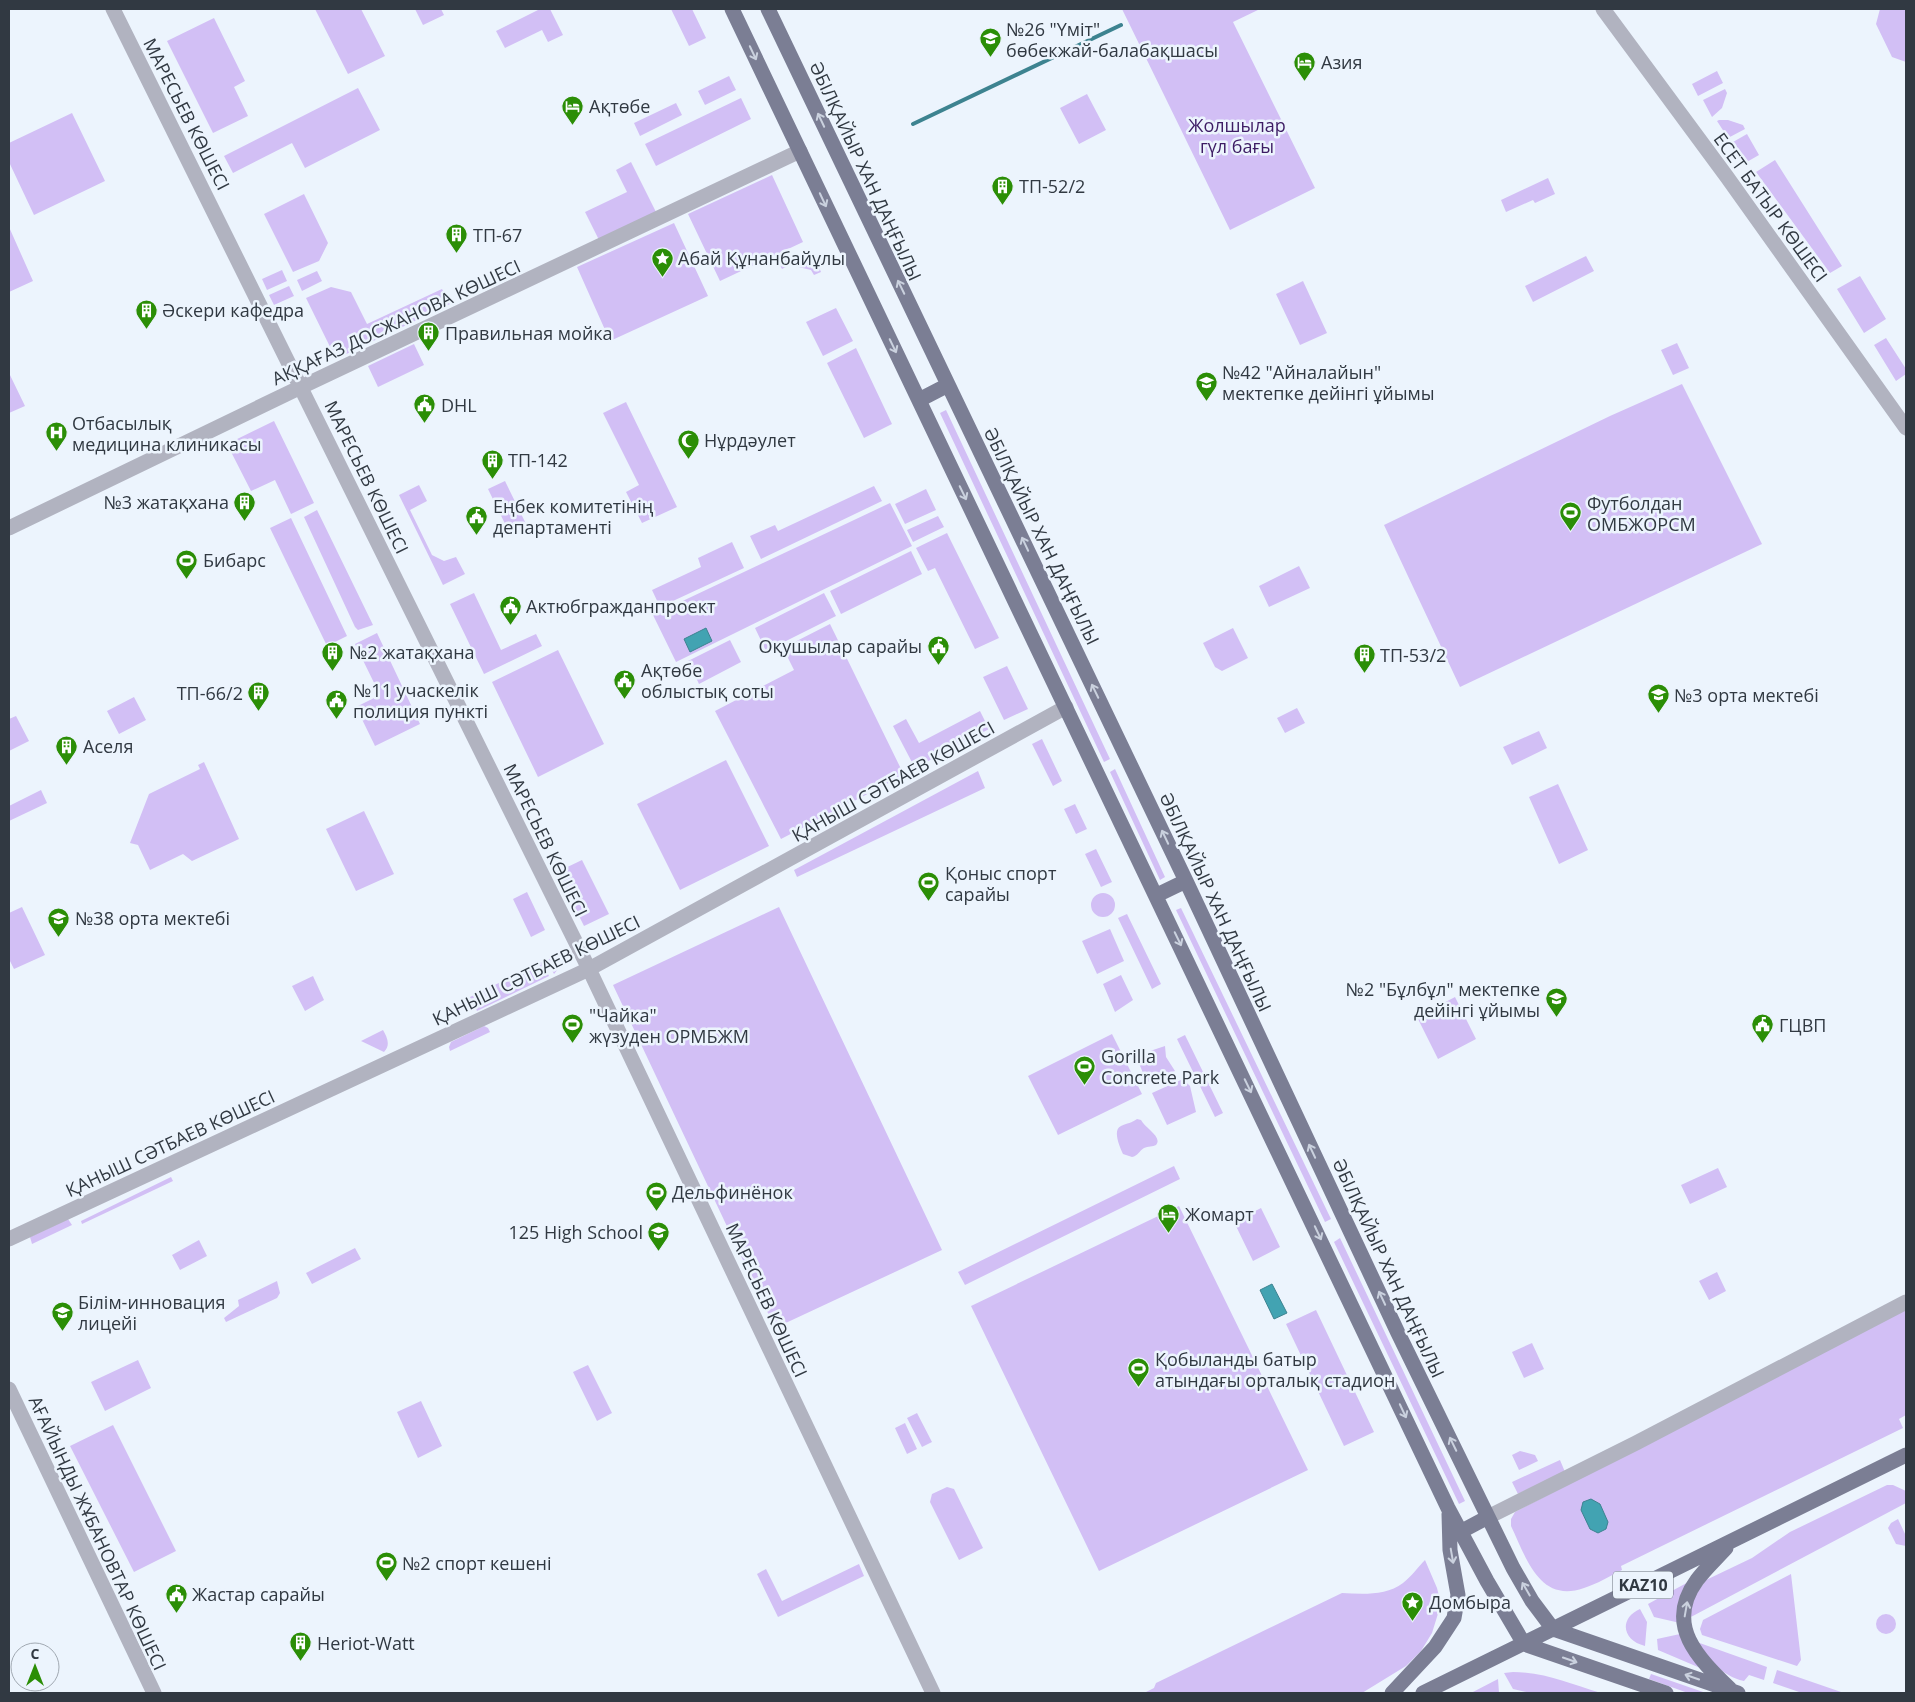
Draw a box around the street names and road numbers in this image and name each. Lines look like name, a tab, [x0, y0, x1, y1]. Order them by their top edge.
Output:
street label: МАРЕСЬЕВ КӨШЕСІ	[138, 34, 236, 194]
street label: ӘБІЛҚАЙЫР ХАН ДАҢҒЫЛЫ	[805, 58, 927, 284]
street label: ЕСЕТ БАТЫР КӨШЕСІ	[1709, 128, 1833, 286]
street label: АҚҚАҒАЗ ДОСЖАНОВА КӨШЕСІ	[268, 254, 524, 390]
street label: МАРЕСЬЕВ КӨШЕСІ	[320, 397, 414, 557]
street label: ӘБІЛҚАЙЫР ХАН ДАҢҒЫЛЫ	[979, 423, 1105, 649]
street label: ҚАНЫШ СӘТБАЕВ КӨШЕСІ	[787, 715, 999, 847]
street label: МАРЕСЬЕВ КӨШЕСІ	[499, 760, 593, 920]
street label: ӘБІЛҚАЙЫР ХАН ДАҢҒЫЛЫ	[1155, 789, 1277, 1015]
street label: ҚАНЫШ СӘТБАЕВ КӨШЕСІ	[428, 909, 644, 1031]
street label: ҚАНЫШ СӘТБАЕВ КӨШЕСІ	[62, 1084, 278, 1202]
street label: ӘБІЛҚАЙЫР ХАН ДАҢҒЫЛЫ	[1328, 1155, 1450, 1381]
street label: МАРЕСЬЕВ КӨШЕСІ	[721, 1219, 813, 1381]
street label: АҒАЙЫНДЫ ЖҰБАНОВТАР КӨШЕСІ	[25, 1393, 171, 1673]
road number: KAZ10	[1613, 1572, 1673, 1598]

